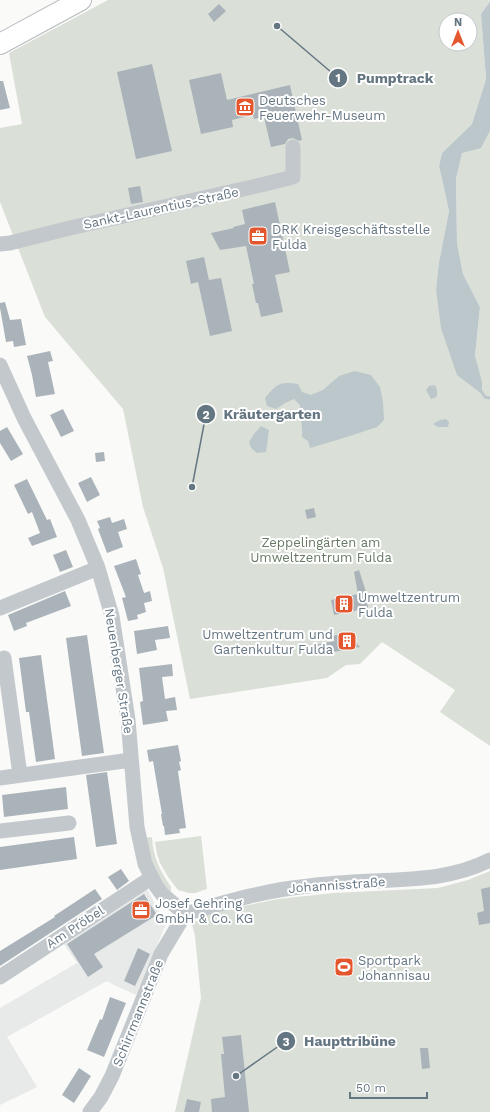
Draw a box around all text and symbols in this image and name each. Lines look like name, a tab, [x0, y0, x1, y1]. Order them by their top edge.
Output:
north arrow	[438, 12, 478, 52]
text: N	[454, 16, 462, 29]
callout: Pumptrack	[328, 65, 441, 91]
text: Pumptrack	[357, 70, 434, 86]
text: 1	[335, 71, 341, 85]
place label: Deutsches Feuerwehr-Museum	[259, 93, 386, 123]
museum icon: Deutsches Feuerwehr-Museum	[234, 96, 256, 118]
street label: Sankt-Laurentius-Straße	[82, 184, 240, 232]
place label: DRK Kreisgeschäftsstelle Fulda	[272, 222, 430, 252]
office icon: DRK Kreisgeschäftsstelle Fulda	[247, 225, 269, 247]
callout: Kräutergarten	[196, 401, 329, 427]
text: Kräutergarten	[223, 406, 321, 422]
text: 2	[202, 408, 210, 422]
park label: Zeppelingärten am Umweltzentrum Fulda	[250, 535, 392, 565]
place label: Umweltzentrum Fulda	[358, 590, 460, 620]
building icon: Umweltzentrum Fulda	[333, 593, 355, 615]
street label: Neuenberger Straße	[102, 607, 136, 735]
place label: Umweltzentrum und Gartenkultur Fulda	[202, 627, 334, 657]
building icon: Umweltzentrum und Gartenkultur Fulda	[336, 630, 358, 652]
street label: Johannisstraße	[288, 874, 386, 896]
place label: Josef Gehring GmbH & Co. KG	[155, 896, 253, 926]
office icon: Josef Gehring GmbH & Co. KG	[130, 899, 152, 921]
street label: Am Pröbel	[43, 903, 107, 951]
place label: Sportpark Johannisau	[358, 953, 430, 983]
sports icon: Sportpark Johannisau	[333, 956, 355, 978]
street label: Schirrmannstraße	[110, 957, 166, 1069]
callout: Haupttribüne	[276, 1028, 404, 1054]
text: Haupttribüne	[304, 1033, 396, 1049]
text: 3	[282, 1035, 290, 1049]
scale bar	[350, 1074, 427, 1100]
text: 50 m	[356, 1081, 386, 1095]

